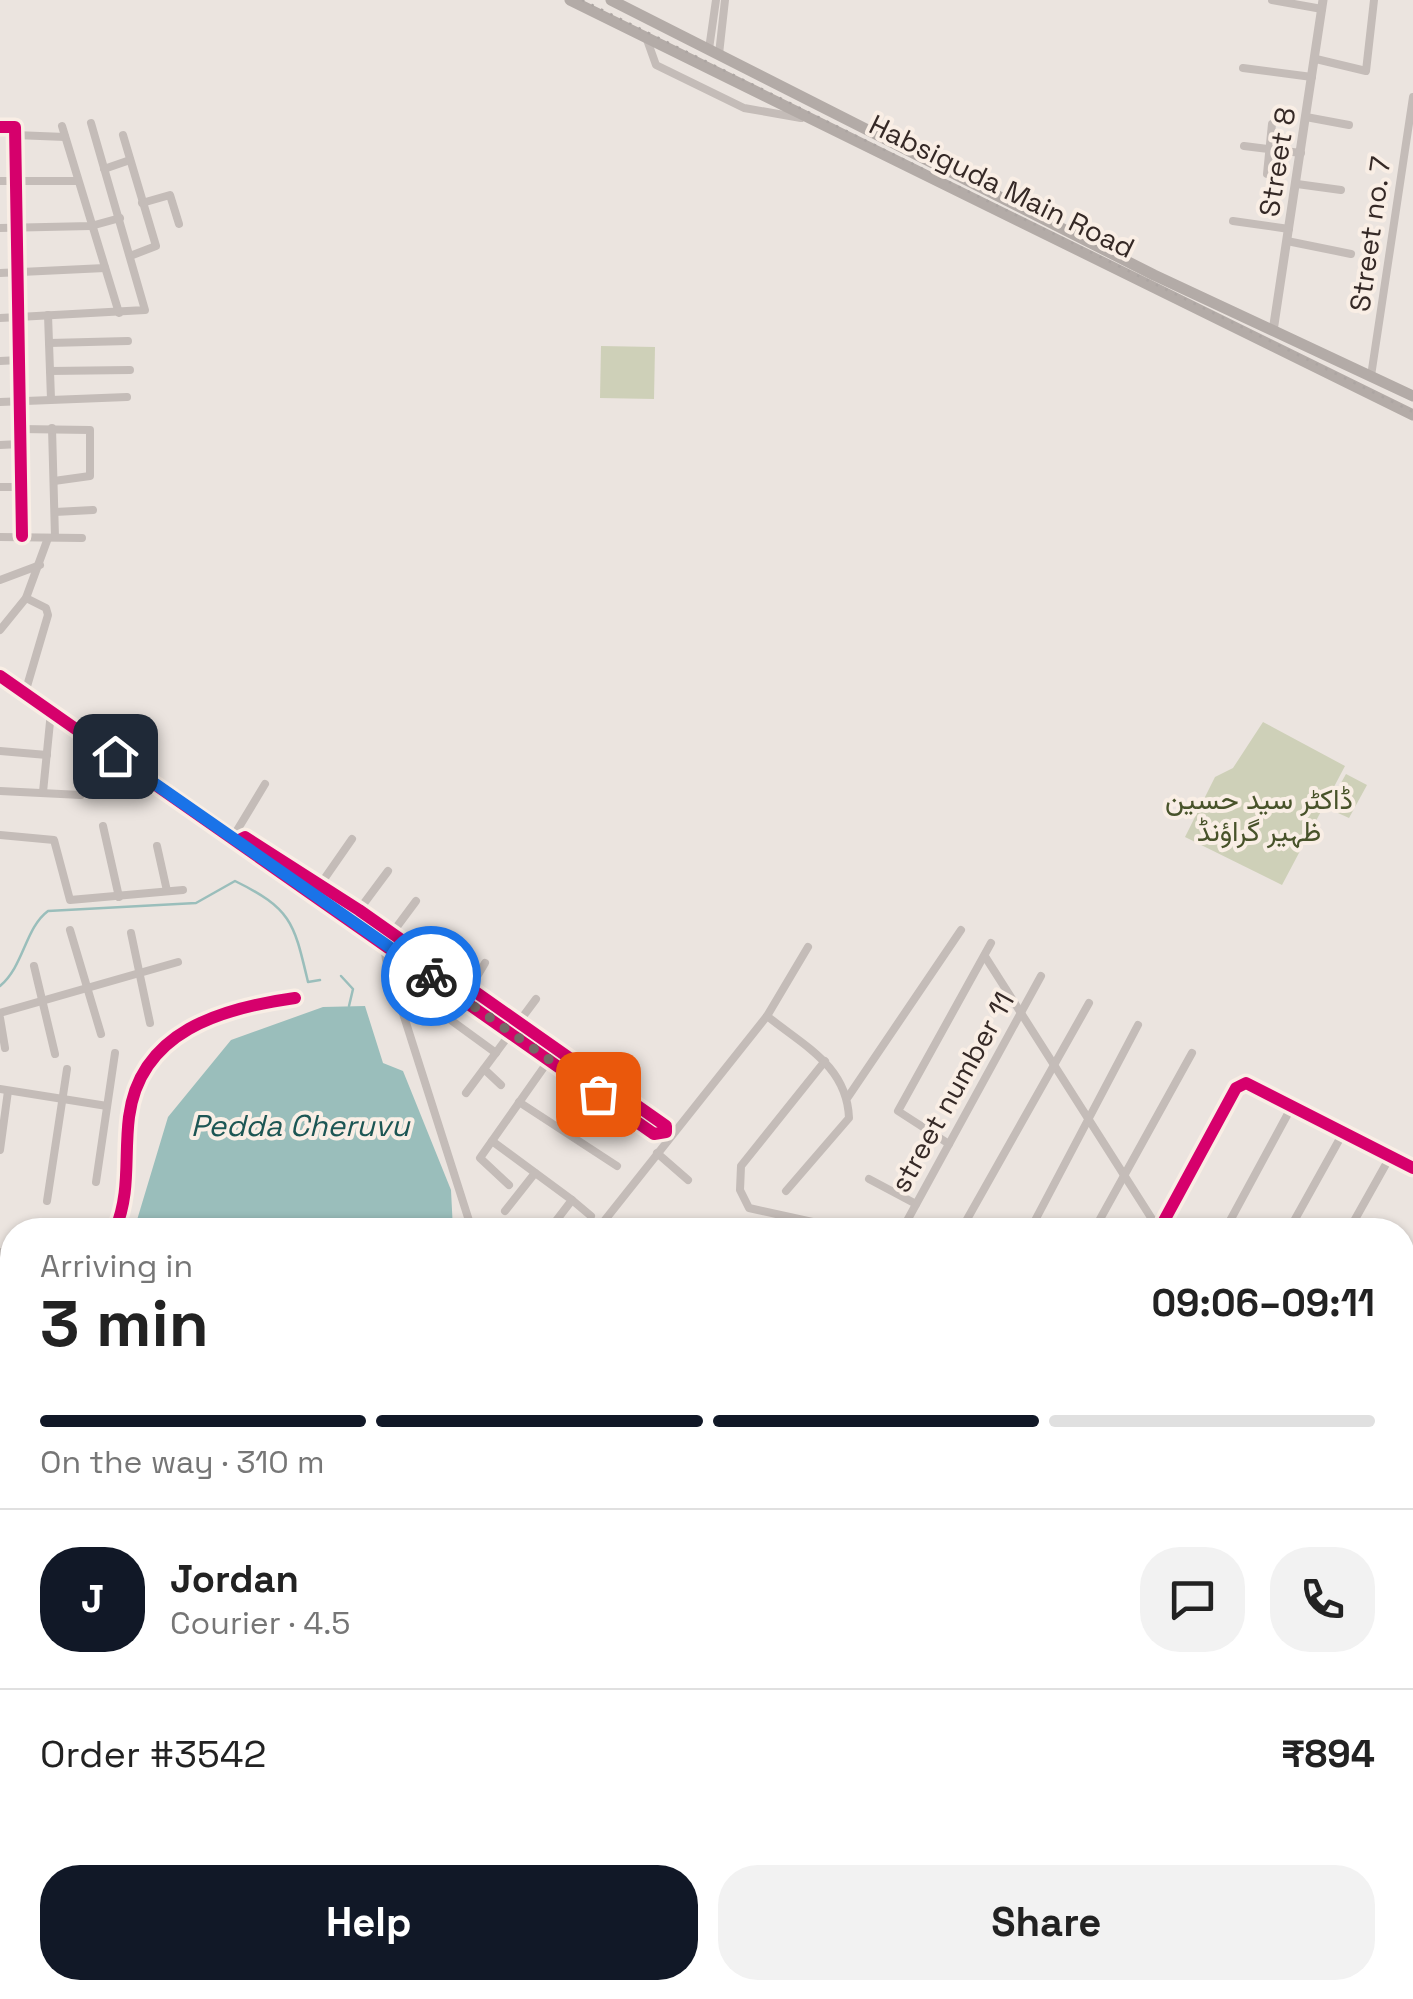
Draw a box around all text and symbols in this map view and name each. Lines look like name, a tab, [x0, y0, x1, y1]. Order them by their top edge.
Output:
street label: Street 8	[1251, 105, 1303, 219]
street label: Habsiguda Main Road	[863, 106, 1141, 266]
street label: Street no. 7	[1341, 154, 1399, 314]
pin	[73, 714, 158, 799]
icon: home	[88, 729, 143, 784]
park label: ڈاکٹر سید حسین ظہیر گراؤنڈ	[1165, 781, 1353, 849]
courier	[381, 926, 481, 1026]
icon: bike	[404, 949, 459, 1004]
street label: street number 11	[882, 985, 1022, 1199]
pin	[556, 1052, 641, 1137]
icon: bag	[571, 1067, 626, 1122]
water label: Pedda Cheruvu	[191, 1106, 411, 1145]
text: Arriving in	[40, 1246, 193, 1286]
text: 09:06–09:11	[1151, 1279, 1375, 1327]
text: 3 min	[40, 1282, 209, 1365]
text: On the way · 310 m	[40, 1442, 325, 1482]
button: chat	[1140, 1547, 1245, 1652]
button: phone	[1270, 1547, 1375, 1652]
text: Jordan	[170, 1555, 299, 1603]
text: J	[81, 1575, 104, 1623]
text: Courier · 4.5	[170, 1603, 351, 1643]
text: Order #3542	[40, 1730, 266, 1778]
text: ₹894	[1281, 1730, 1375, 1778]
button: Help	[40, 1865, 698, 1980]
button: Share	[718, 1865, 1375, 1980]

